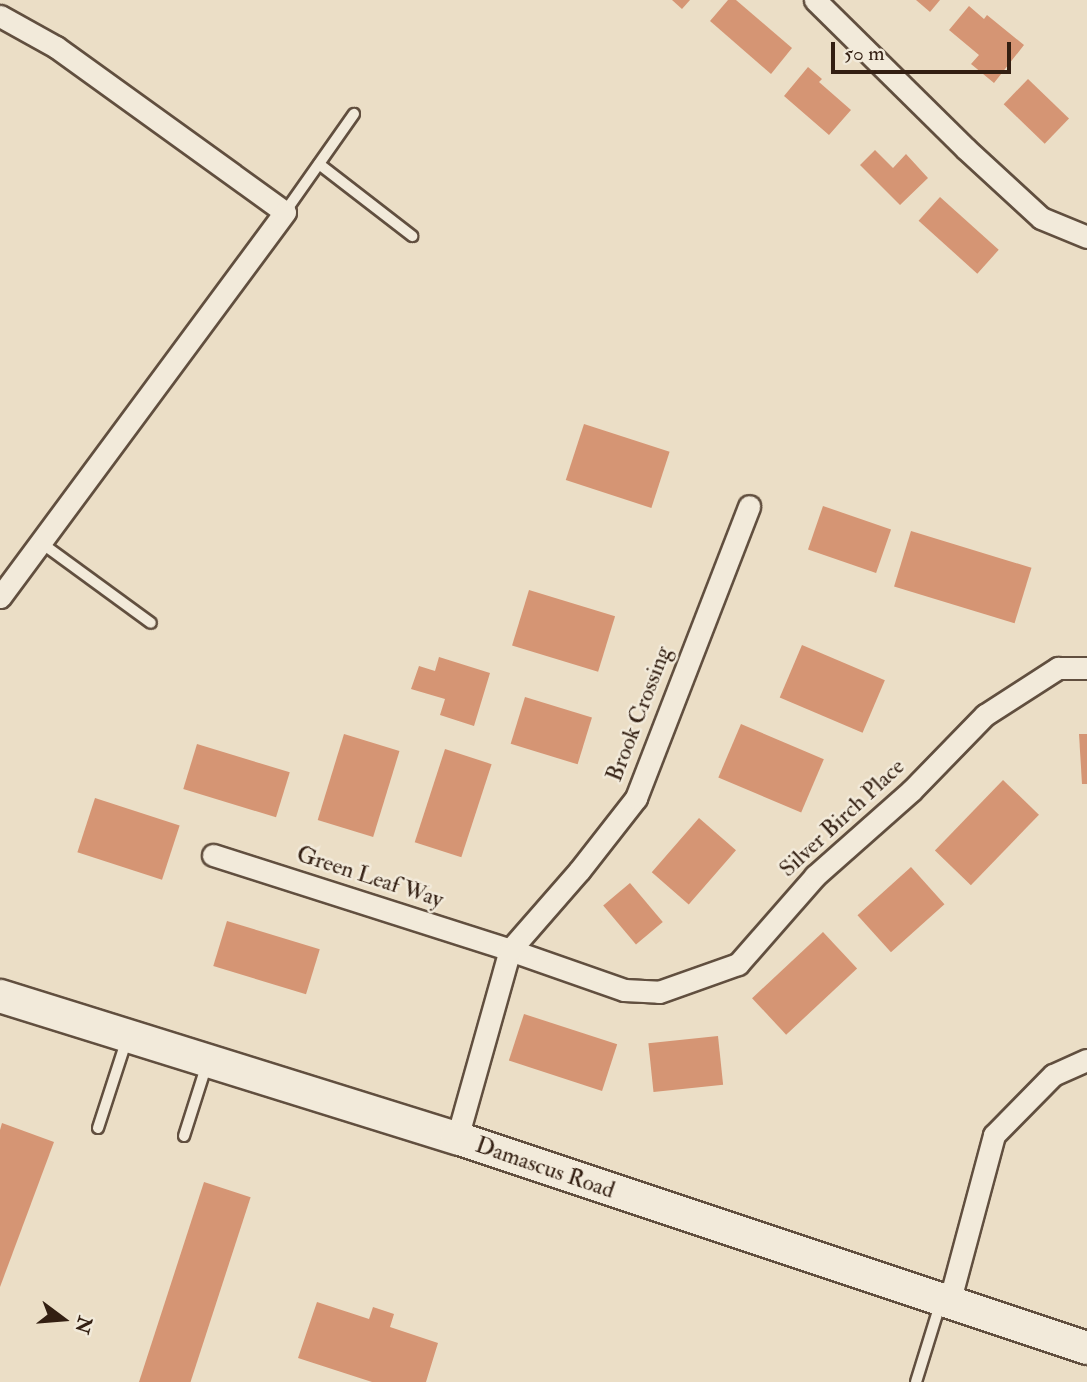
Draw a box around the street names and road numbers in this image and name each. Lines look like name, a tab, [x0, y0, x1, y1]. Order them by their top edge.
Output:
street label: Brook Crossing	[601, 642, 677, 786]
street label: Silver Birch Place	[774, 753, 910, 883]
street label: Green Leaf Way	[293, 840, 447, 914]
street label: Damascus Road	[472, 1131, 618, 1205]

